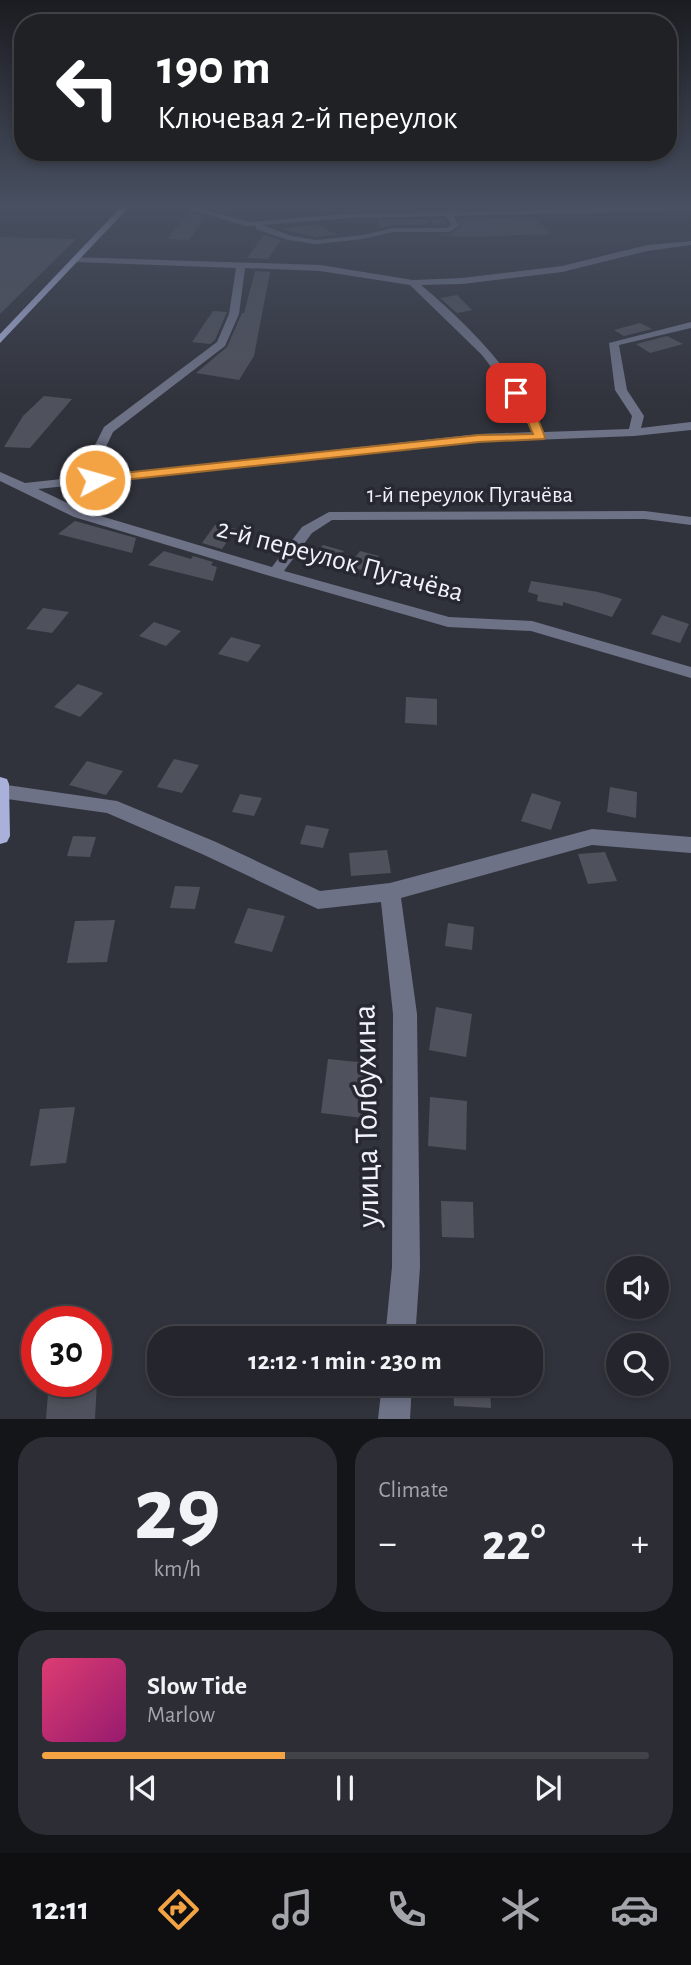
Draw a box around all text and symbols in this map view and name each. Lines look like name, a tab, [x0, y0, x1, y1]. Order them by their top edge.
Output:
icon: left	[42, 42, 133, 133]
text: 190 m	[157, 44, 271, 93]
text: Ключевая 2-й переулок	[157, 102, 457, 134]
pin	[486, 363, 546, 423]
icon: arrive	[497, 374, 535, 412]
position arrow	[58, 443, 132, 517]
street label: 1-й переулок Пугачёва	[367, 484, 573, 507]
street label: 2-й переулок Пугачёва	[214, 515, 467, 607]
street label: улица Толбухина	[349, 1004, 385, 1229]
map controls	[606, 1256, 669, 1396]
button: sound	[606, 1256, 669, 1319]
speed limit sign: 30	[21, 1306, 112, 1397]
button: search	[606, 1333, 669, 1396]
text: 12:12 · 1 min · 230 m	[248, 1348, 442, 1374]
text: 29	[134, 1465, 221, 1556]
text: Climate	[379, 1479, 448, 1502]
text: 22°	[482, 1517, 546, 1569]
text: −	[379, 1525, 397, 1563]
text: +	[631, 1525, 649, 1563]
text: km/h	[154, 1558, 201, 1581]
text: Slow Tide	[147, 1673, 247, 1699]
text: Marlow	[147, 1704, 215, 1727]
icon: previous	[124, 1769, 162, 1807]
icon: pause	[326, 1769, 364, 1807]
icon: next	[529, 1769, 567, 1807]
icon: directions	[154, 1885, 203, 1934]
icon: music	[268, 1885, 317, 1934]
icon: phone	[382, 1885, 431, 1934]
icon: climate	[496, 1885, 545, 1934]
icon: car	[610, 1885, 659, 1934]
text: 12:11	[32, 1893, 89, 1925]

